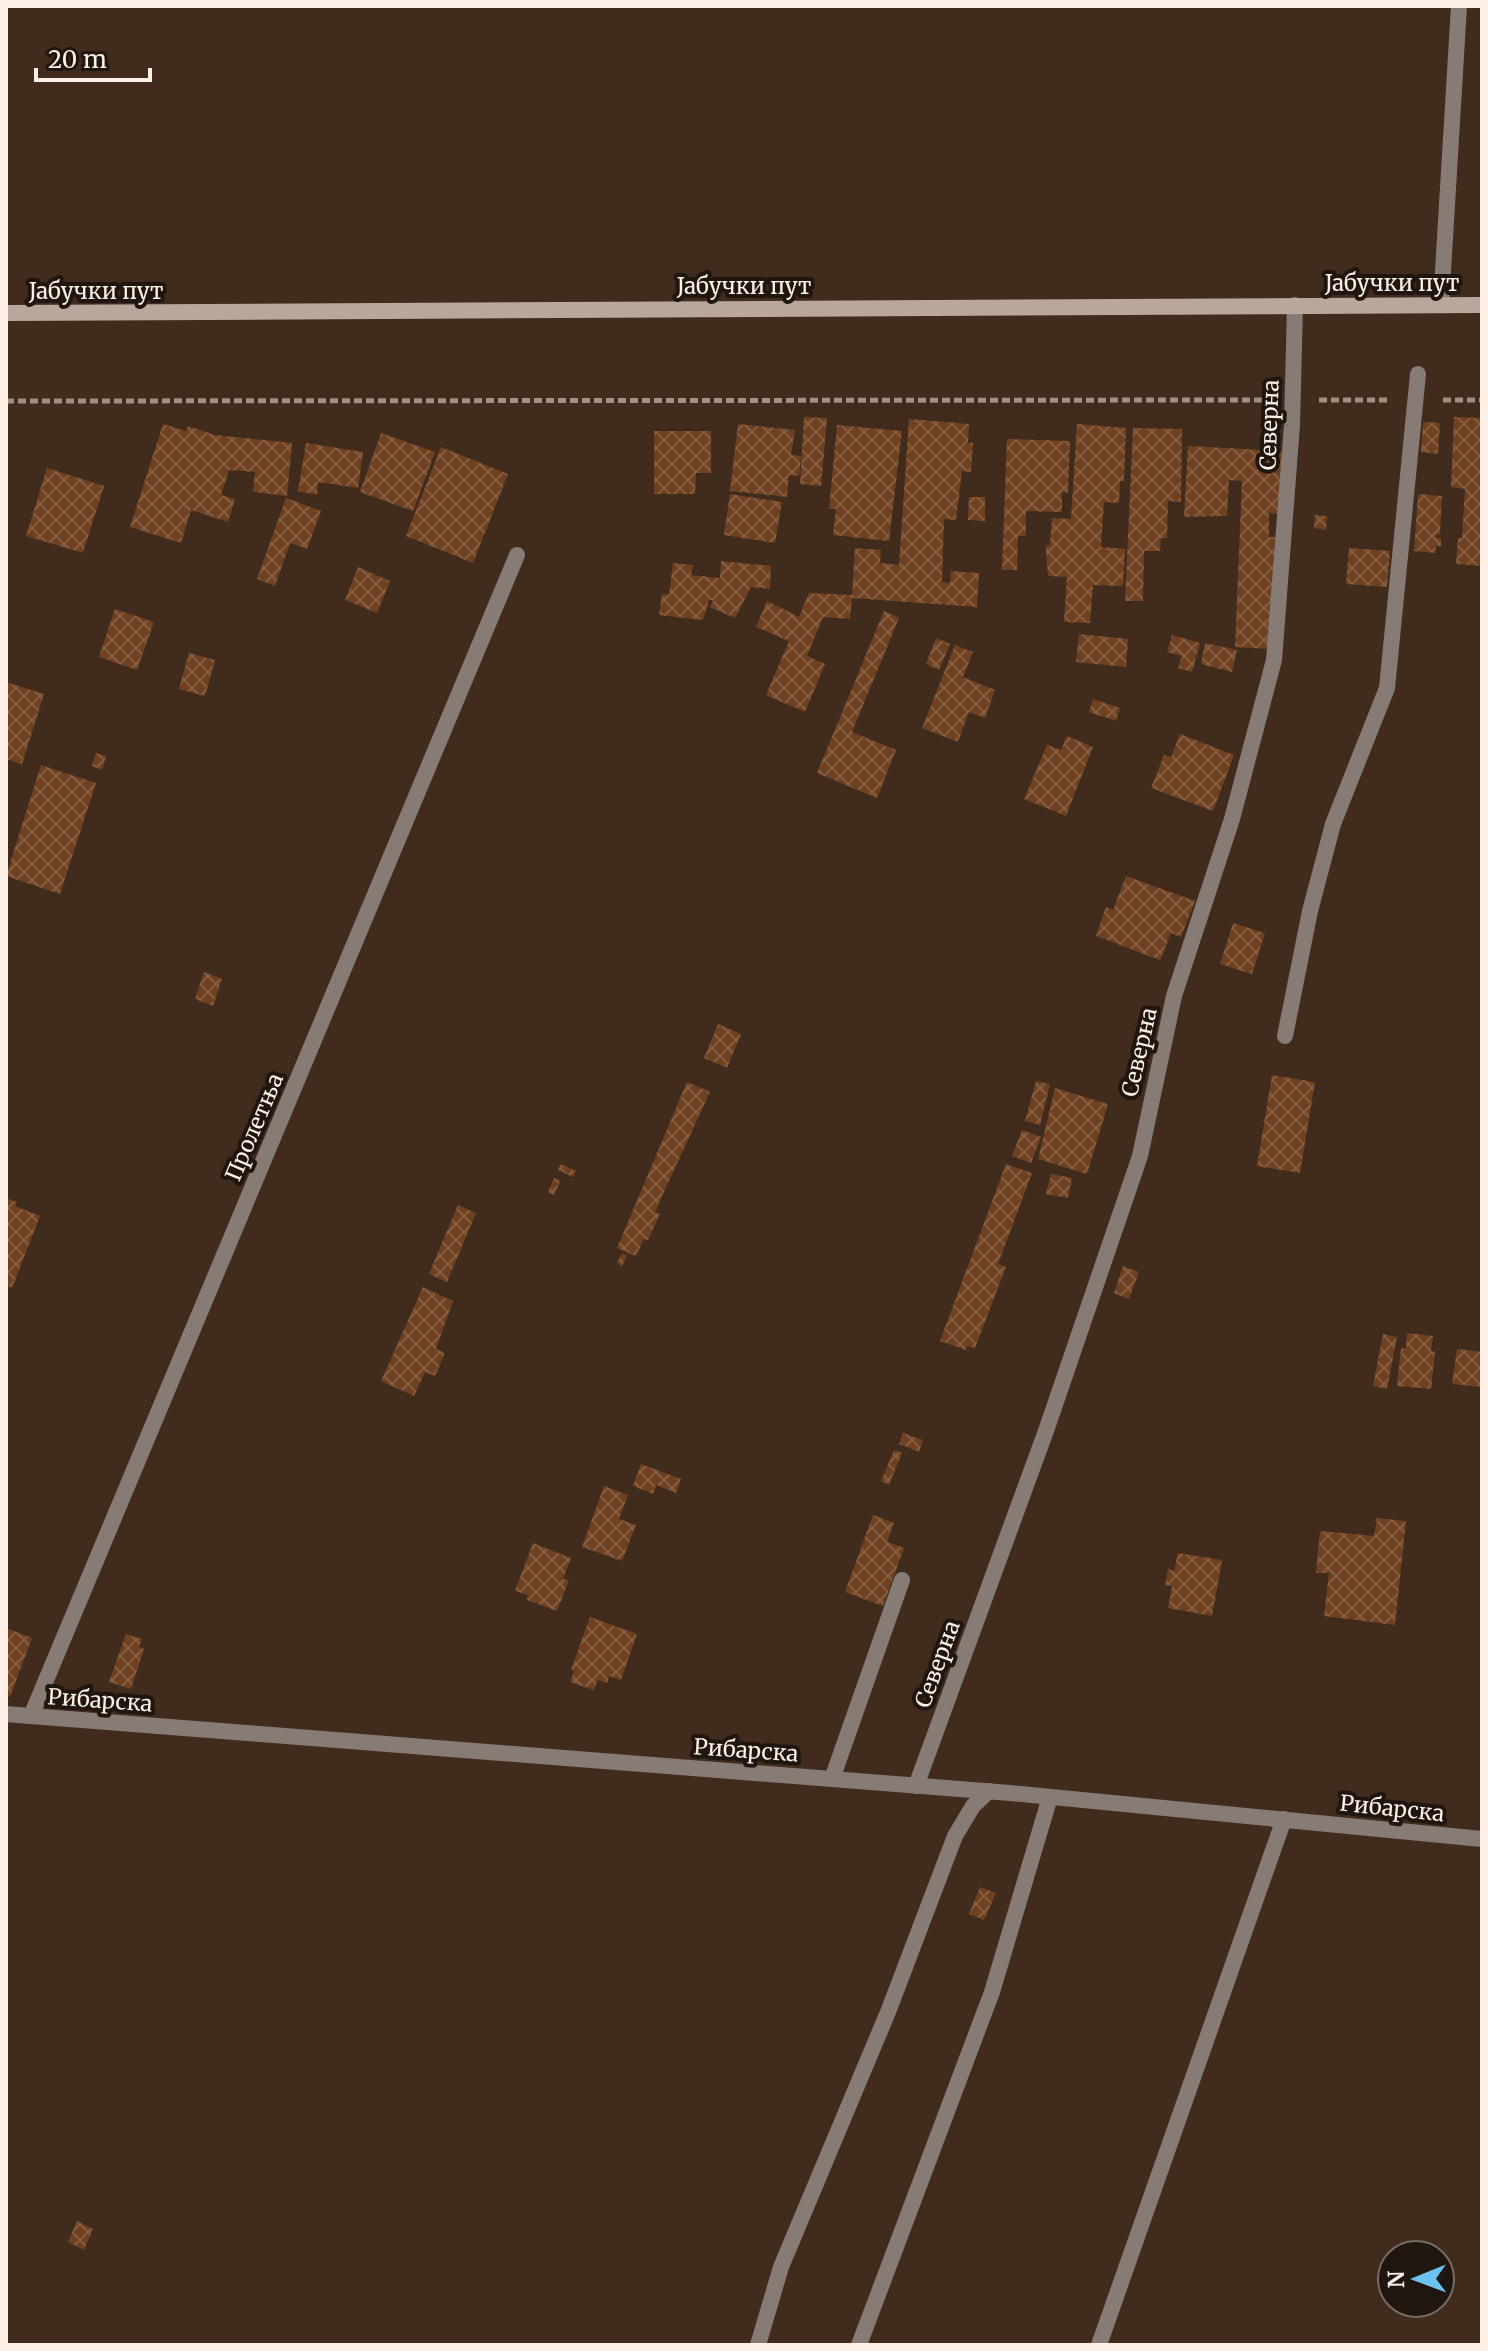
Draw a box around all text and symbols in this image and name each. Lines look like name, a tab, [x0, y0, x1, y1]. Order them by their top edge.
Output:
scale bar	[36, 32, 150, 82]
text: 20 m	[48, 44, 107, 75]
street label: Јабучки пут	[1324, 269, 1459, 297]
street label: Јабучки пут	[676, 272, 811, 300]
street label: Јабучки пут	[28, 277, 163, 305]
street label: Северна	[1253, 379, 1285, 471]
street label: Северна	[1115, 1005, 1163, 1099]
street label: Пролетња	[219, 1069, 289, 1185]
street label: Северна	[908, 1616, 966, 1711]
street label: Рибарска	[47, 1682, 154, 1718]
street label: Рибарска	[693, 1732, 800, 1768]
street label: Рибарска	[1338, 1789, 1446, 1827]
north arrow	[1376, 2239, 1456, 2319]
text: N	[1382, 2270, 1410, 2288]

